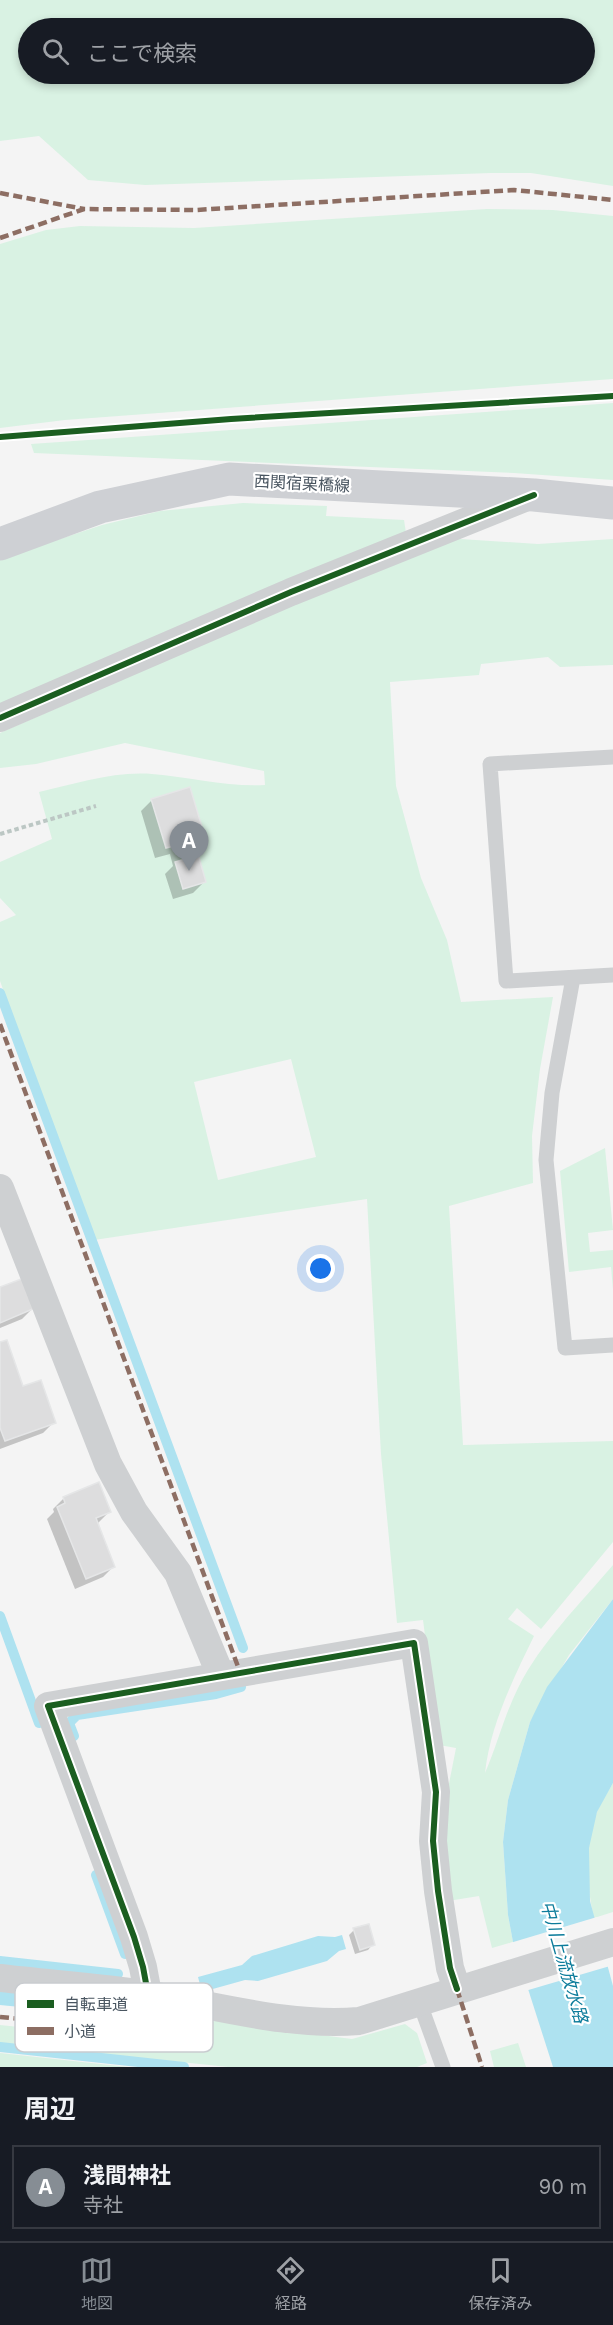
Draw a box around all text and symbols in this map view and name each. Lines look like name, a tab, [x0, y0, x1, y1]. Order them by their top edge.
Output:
search box	[18, 18, 595, 84]
icon: search	[39, 35, 72, 68]
text: ここで検索	[87, 40, 197, 66]
street label: 西関宿栗橋線	[254, 471, 350, 495]
pin: A	[170, 822, 208, 871]
your location	[306, 1254, 335, 1283]
water label: 中川上流放水路	[537, 1898, 592, 2027]
legend	[15, 1983, 213, 2052]
text: 自転車道	[64, 1994, 128, 2014]
text: 小道	[64, 2021, 96, 2041]
text: 周辺	[24, 2093, 76, 2124]
text: 浅間神社	[83, 2162, 171, 2188]
text: A	[38, 2175, 53, 2199]
text: 90 m	[539, 2175, 587, 2199]
text: 寺社	[83, 2193, 123, 2217]
tab: 地図	[80, 2254, 113, 2314]
tab: 経路	[274, 2254, 307, 2314]
tab: 保存済み	[468, 2254, 532, 2314]

